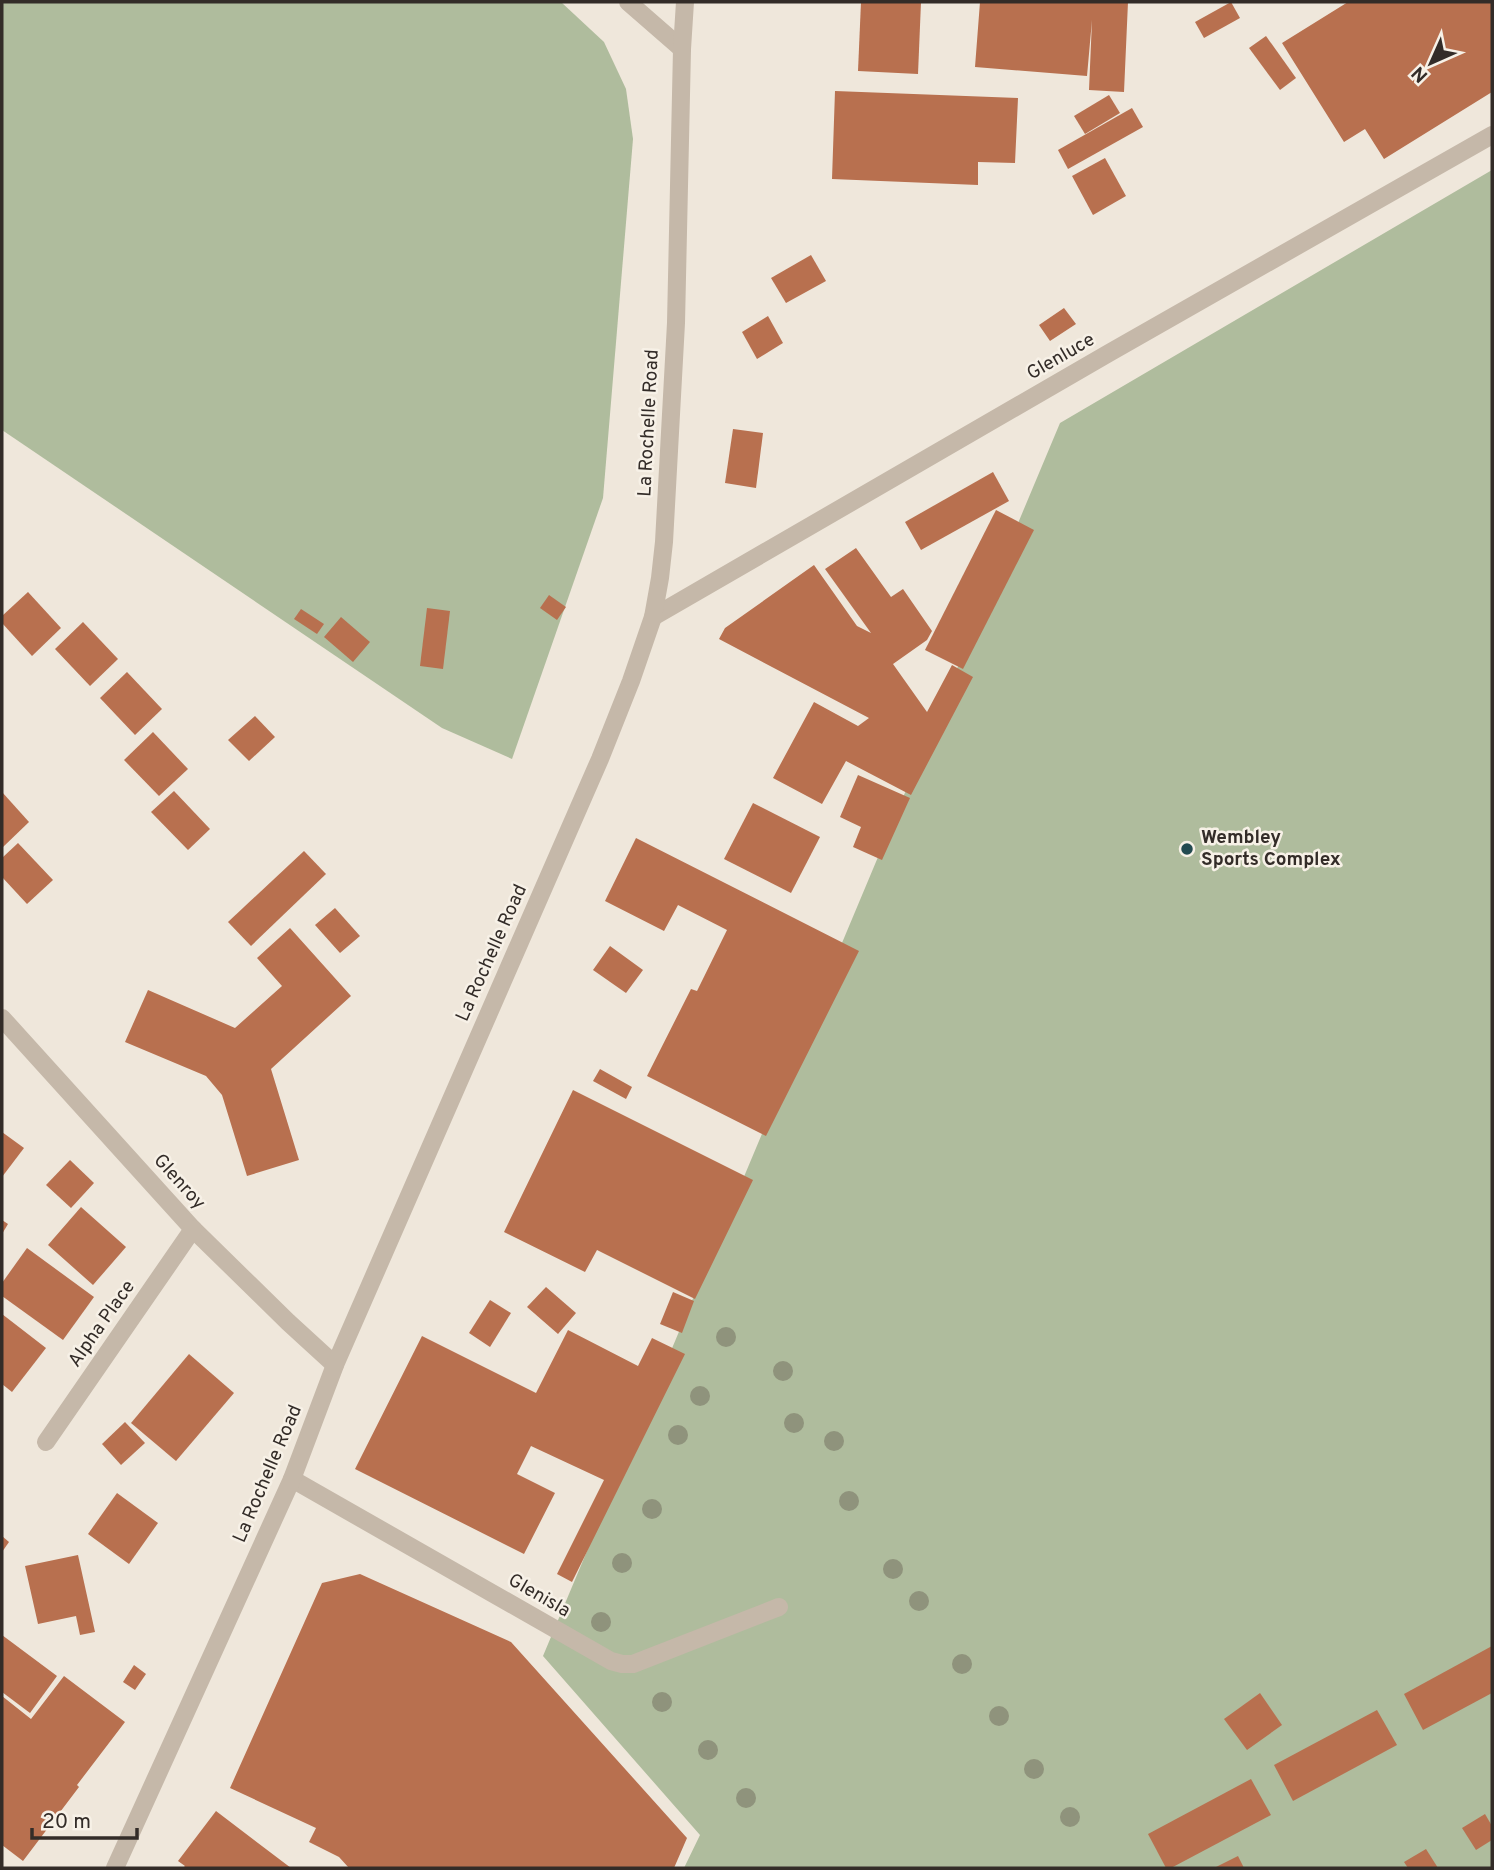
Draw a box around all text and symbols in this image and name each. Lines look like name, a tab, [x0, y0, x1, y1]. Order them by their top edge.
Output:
north arrow	[1396, 28, 1466, 98]
text: N	[1407, 60, 1434, 87]
street label: Glenluce	[1023, 328, 1099, 386]
street label: La Rochelle Road	[633, 349, 665, 497]
place label: Wembley Sports Complex	[1201, 826, 1341, 872]
marker: Wembley Sports Complex	[1179, 841, 1195, 857]
street label: La Rochelle Road	[451, 881, 533, 1025]
street label: Glenroy	[148, 1149, 210, 1215]
street label: Alpha Place	[63, 1276, 141, 1372]
street label: La Rochelle Road	[228, 1401, 308, 1547]
street label: Glenisla	[504, 1569, 574, 1623]
scale bar	[32, 1797, 136, 1841]
text: 20 m	[42, 1809, 91, 1836]

